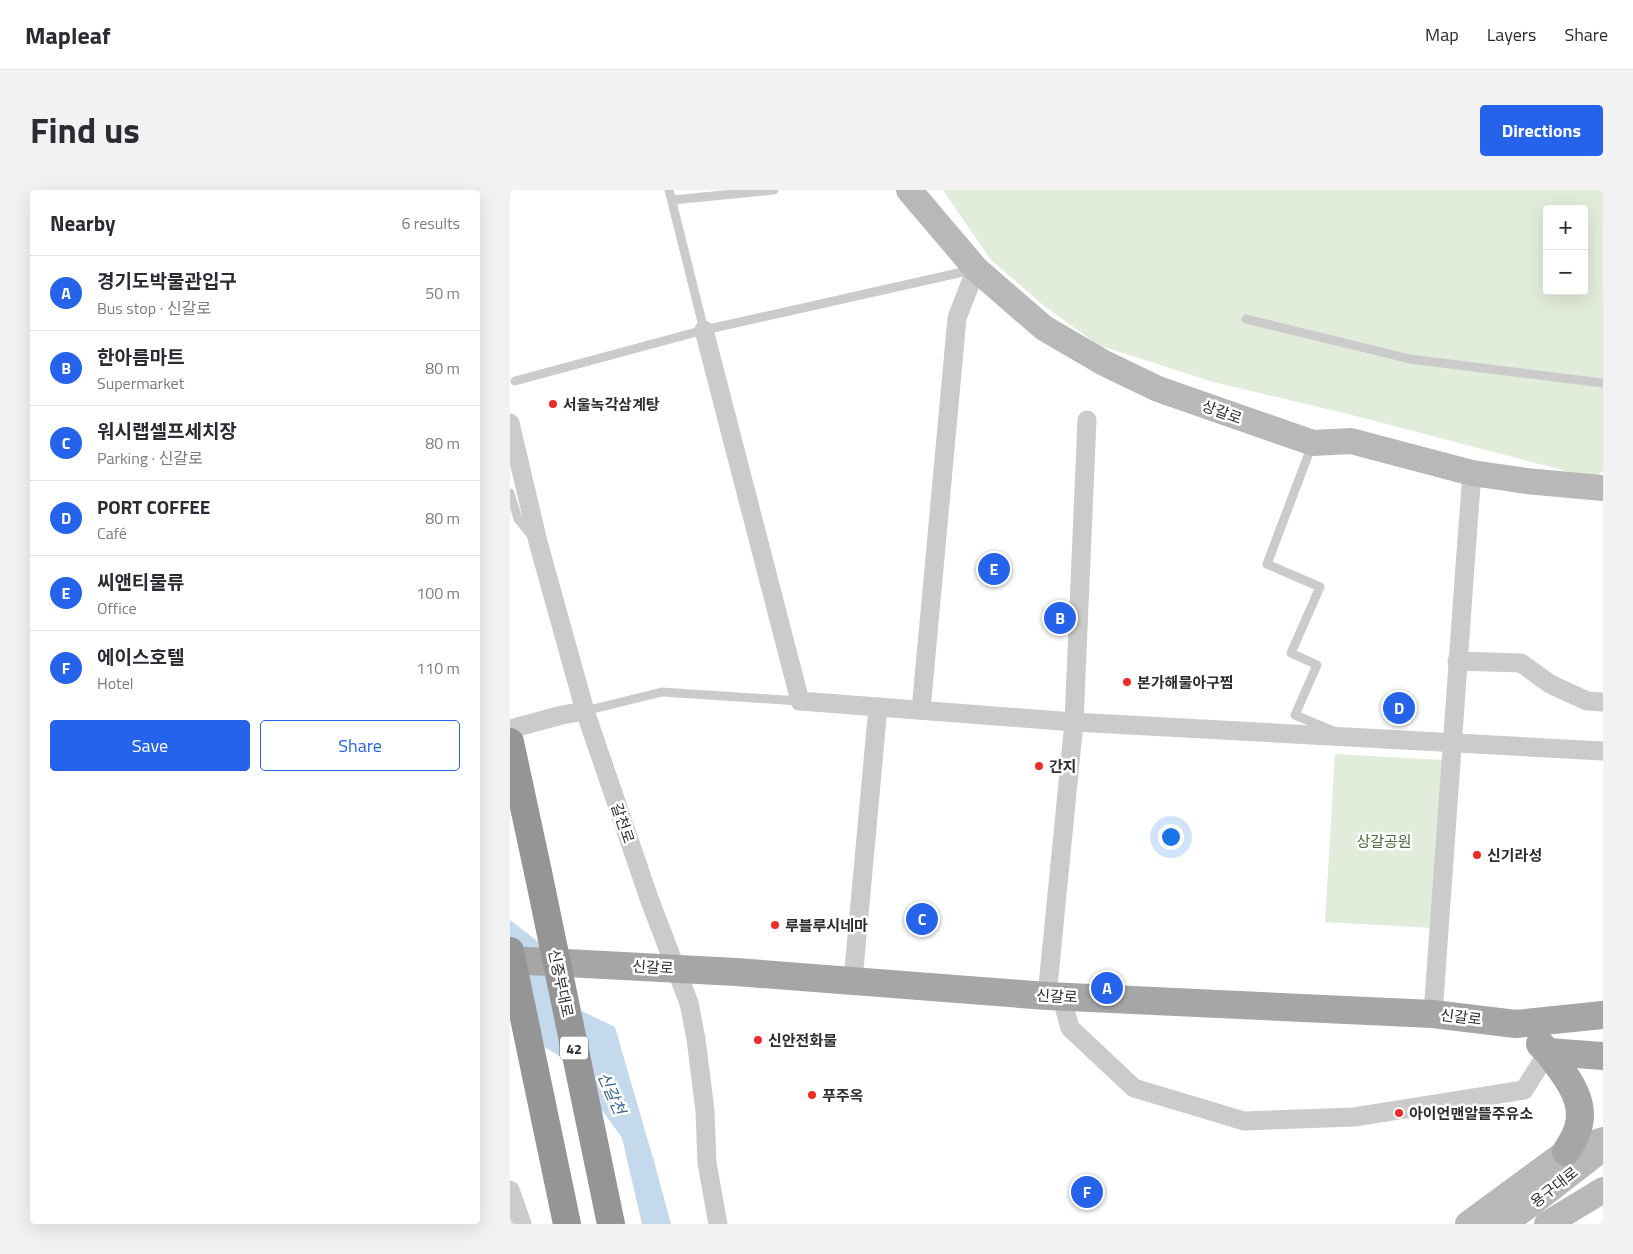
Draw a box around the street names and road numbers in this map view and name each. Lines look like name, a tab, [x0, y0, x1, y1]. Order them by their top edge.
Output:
street label: 상갈로	[1199, 394, 1245, 430]
street label: 갈천로	[605, 800, 641, 846]
street label: 신중부대로	[543, 947, 579, 1019]
street label: 신갈로	[632, 954, 674, 980]
street label: 신갈로	[1036, 983, 1078, 1009]
street label: 신갈로	[1439, 1003, 1483, 1031]
road number: 42	[560, 1036, 588, 1060]
street label: 용구대로	[1525, 1161, 1583, 1213]

